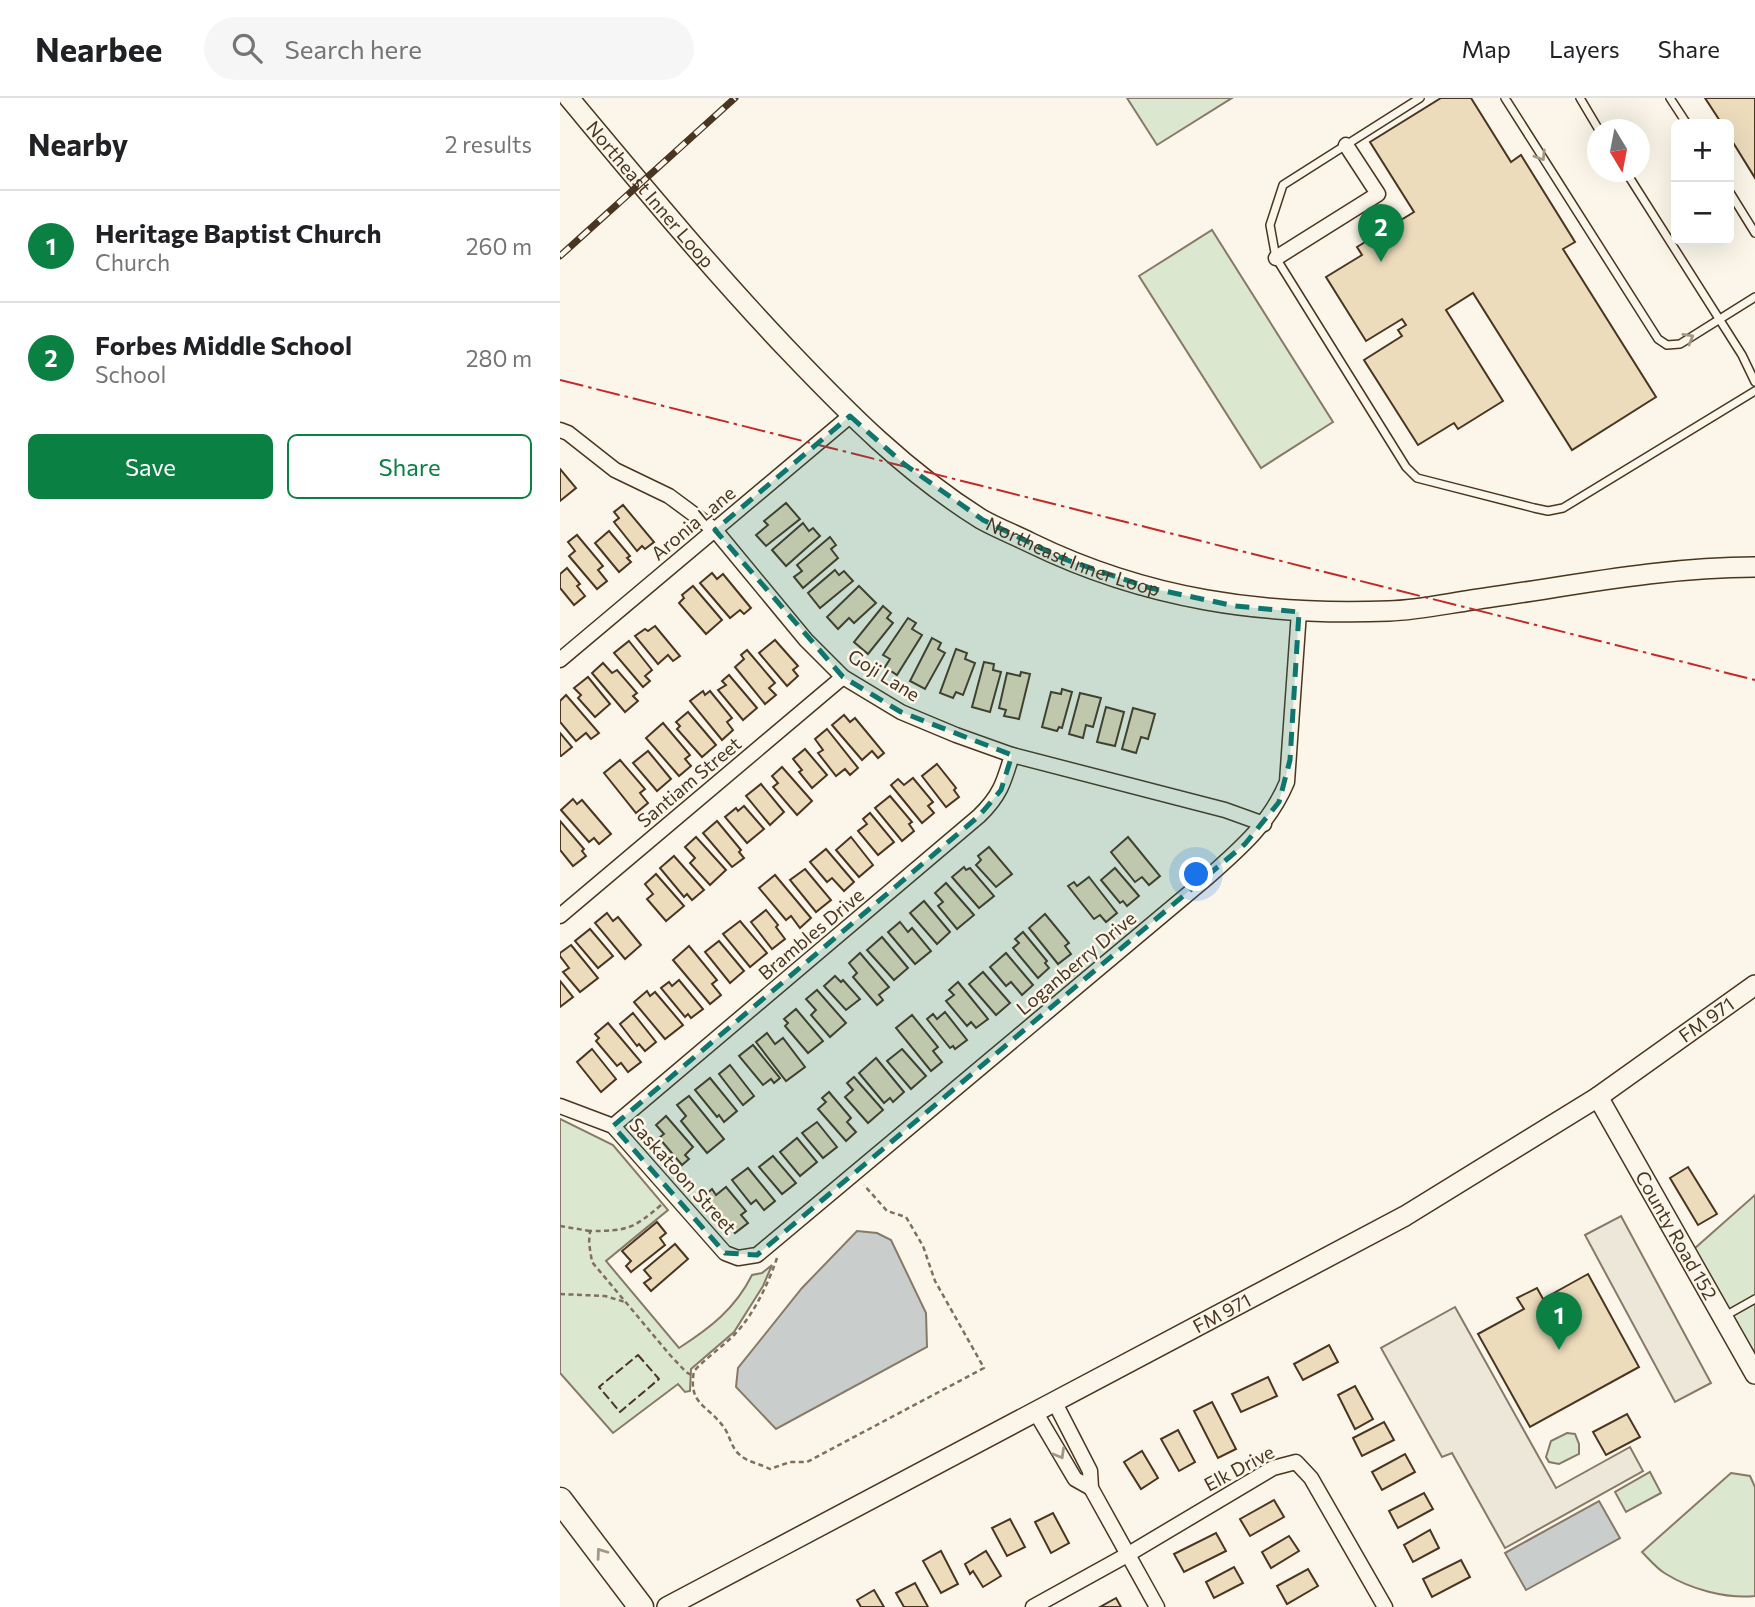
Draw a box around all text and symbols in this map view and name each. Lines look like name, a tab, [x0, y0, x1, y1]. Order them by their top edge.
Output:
search box	[204, 17, 694, 80]
text: Nearbee	[35, 28, 162, 69]
icon: search	[228, 29, 266, 67]
text: Search here	[284, 33, 422, 64]
text: Map	[1462, 34, 1511, 63]
text: Layers	[1549, 34, 1620, 63]
text: Share	[1658, 34, 1720, 63]
street label: Northeast Inner Loop	[582, 116, 719, 272]
north arrow	[1587, 119, 1650, 182]
map controls	[1671, 119, 1734, 245]
button: +	[1671, 119, 1734, 182]
text: Nearby	[28, 125, 128, 162]
text: 2 results	[445, 130, 532, 158]
one-way arrow	[1533, 148, 1546, 161]
button: −	[1671, 182, 1734, 245]
pin: 2	[1358, 204, 1404, 262]
text: Heritage Baptist Church	[95, 217, 382, 248]
text: 1	[46, 232, 56, 260]
text: 260 m	[466, 232, 532, 260]
text: Church	[95, 248, 170, 276]
text: Forbes Middle School	[95, 329, 352, 360]
one-way arrow	[1682, 333, 1695, 346]
text: 2	[44, 344, 58, 372]
text: 280 m	[466, 344, 532, 372]
text: School	[95, 360, 166, 388]
button: Save	[28, 434, 273, 499]
button: Share	[287, 434, 532, 499]
street label: Aronia Lane	[646, 481, 739, 564]
street label: Northeast Inner Loop	[982, 512, 1162, 601]
street label: Goji Lane	[844, 644, 924, 706]
street label: Santiam Street	[632, 731, 745, 832]
your location	[1179, 857, 1213, 891]
street label: Brambles Drive	[753, 883, 868, 984]
street label: Loganberry Drive	[1011, 906, 1140, 1019]
street label: FM 971	[1674, 992, 1738, 1047]
street label: Saskatoon Street	[625, 1113, 742, 1239]
street label: County Road 152	[1631, 1166, 1723, 1304]
street label: FM 971	[1189, 1288, 1255, 1337]
pin: 1	[1536, 1292, 1582, 1350]
street label: Elk Drive	[1200, 1440, 1278, 1496]
one-way arrow	[1052, 1446, 1065, 1459]
one-way arrow	[597, 1548, 609, 1561]

